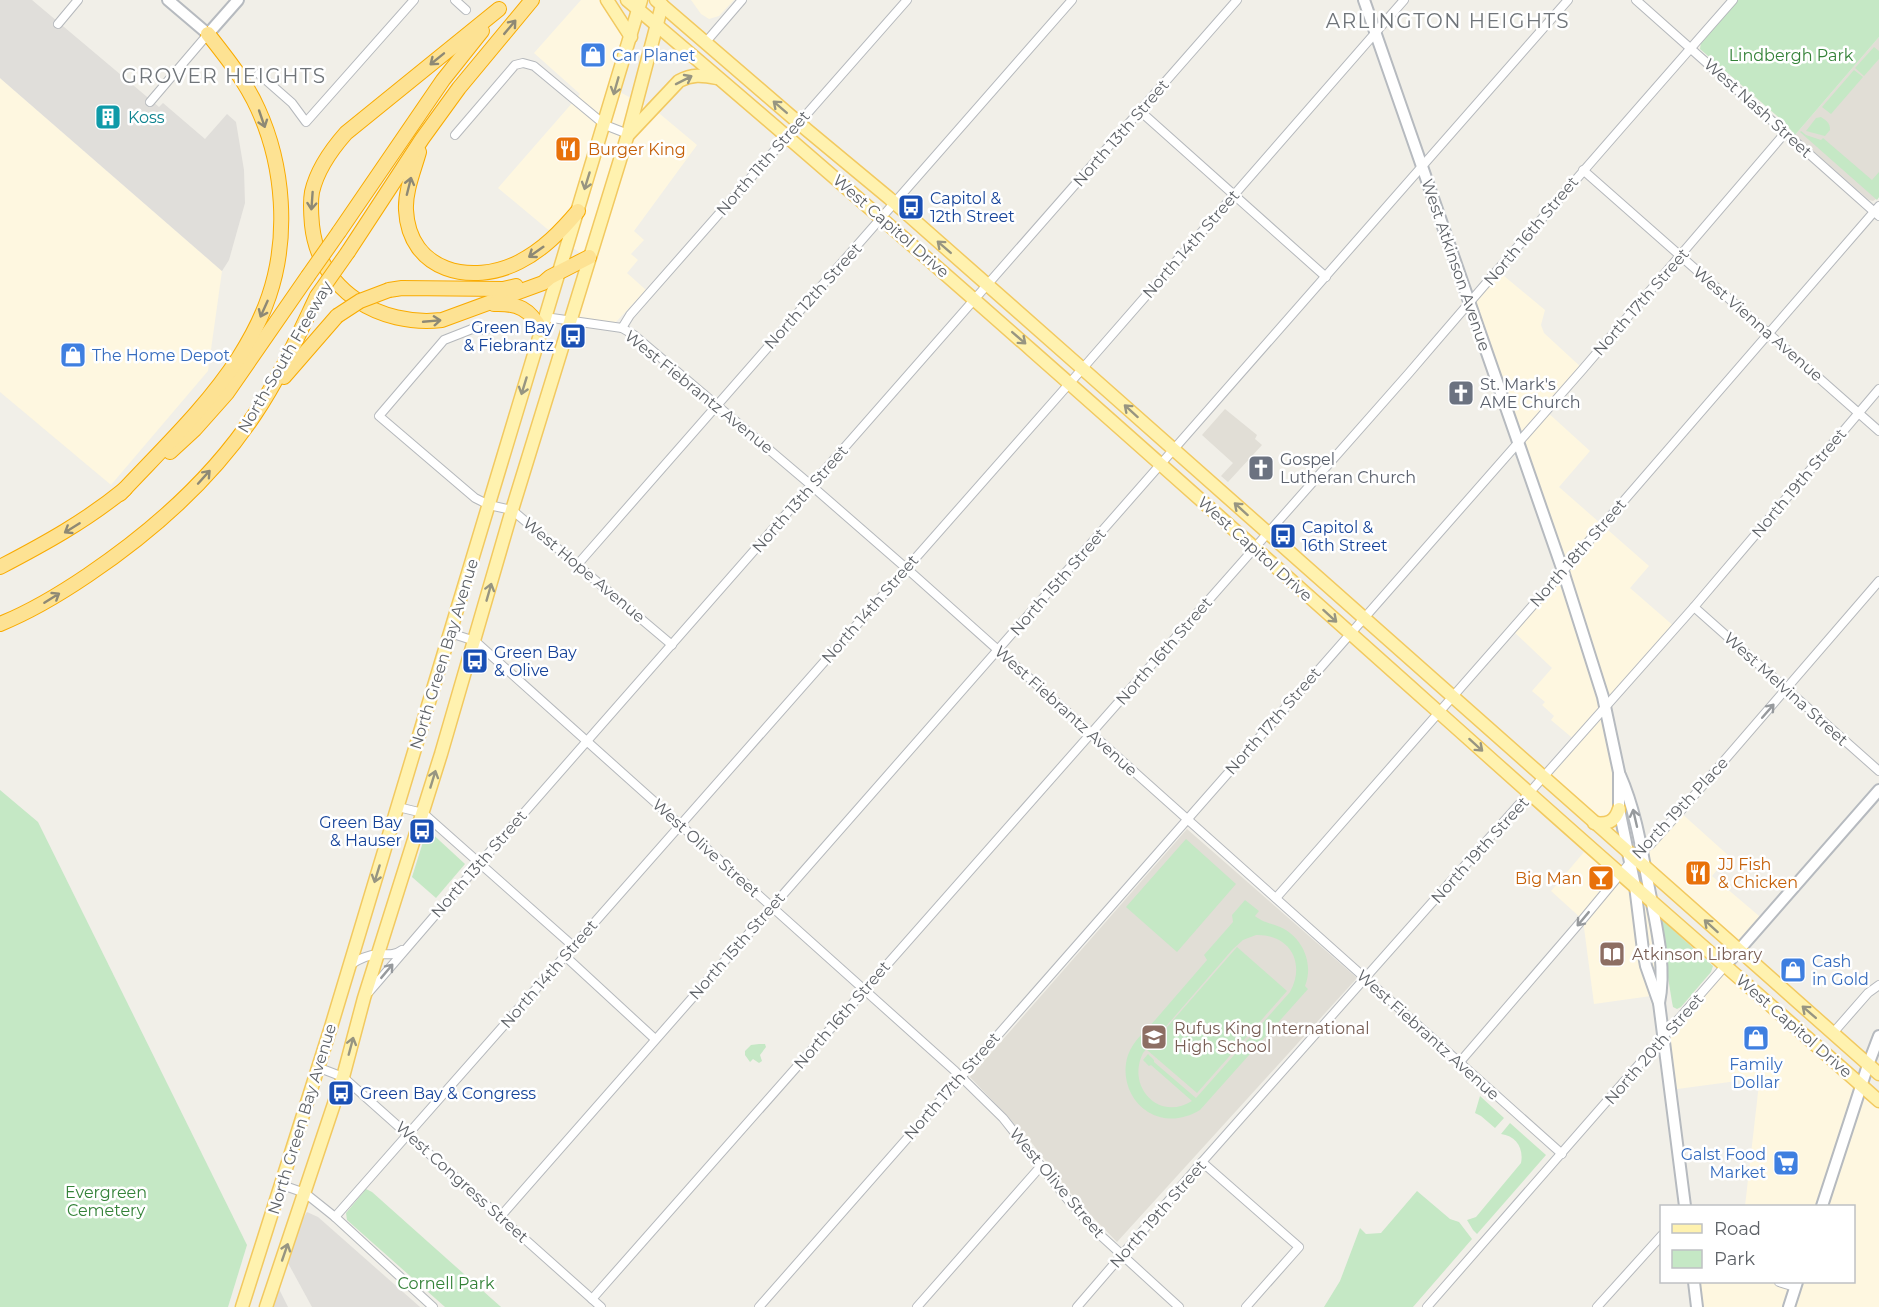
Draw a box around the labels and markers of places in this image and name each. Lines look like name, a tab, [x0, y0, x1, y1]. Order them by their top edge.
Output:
shop icon: Car Planet	[578, 40, 608, 70]
place label: Car Planet	[612, 46, 696, 65]
building icon: Koss	[93, 102, 123, 132]
place label: Koss	[128, 108, 165, 127]
restaurant icon: Burger King	[553, 134, 583, 164]
place label: Burger King	[588, 140, 686, 159]
place label: Capitol & 12th Street	[930, 189, 1015, 226]
bus stop icon: Capitol & 12th Street	[896, 192, 926, 222]
place label: Green Bay & Fiebrantz	[463, 318, 554, 355]
bus stop icon: Green Bay & Fiebrantz	[558, 321, 588, 351]
shop icon: The Home Depot	[58, 340, 88, 370]
place label: The Home Depot	[92, 346, 230, 365]
place label: St. Mark's AME Church	[1480, 375, 1580, 412]
church icon: St. Mark's AME Church	[1446, 378, 1476, 408]
place label: Gospel Lutheran Church	[1280, 450, 1416, 487]
church icon: Gospel Lutheran Church	[1246, 453, 1276, 483]
place label: Capitol & 16th Street	[1302, 518, 1388, 555]
bus stop icon: Capitol & 16th Street	[1268, 521, 1298, 551]
place label: Green Bay & Olive	[494, 643, 577, 680]
bus stop icon: Green Bay & Olive	[460, 646, 490, 676]
place label: Green Bay & Hauser	[319, 813, 402, 850]
bus stop icon: Green Bay & Hauser	[407, 816, 437, 846]
place label: JJ Fish & Chicken	[1717, 855, 1798, 892]
restaurant icon: JJ Fish & Chicken	[1683, 858, 1713, 888]
bar icon: Big Man	[1586, 863, 1616, 893]
place label: Big Man	[1515, 869, 1582, 888]
library icon: Atkinson Library	[1597, 939, 1627, 969]
place label: Atkinson Library	[1632, 945, 1763, 964]
place label: Cash in Gold	[1812, 952, 1869, 989]
shop icon: Cash in Gold	[1778, 955, 1808, 985]
place label: Rufus King International High School	[1174, 1019, 1370, 1056]
school or university icon: Rufus King International High School	[1139, 1022, 1169, 1052]
shop icon: Family Dollar	[1741, 1023, 1771, 1053]
place label: Family Dollar	[1729, 1055, 1783, 1092]
bus stop icon: Green Bay & Congress	[326, 1078, 356, 1108]
place label: Green Bay & Congress	[360, 1084, 536, 1103]
place label: Galst Food Market	[1681, 1145, 1767, 1182]
supermarket icon: Galst Food Market	[1771, 1148, 1801, 1178]

